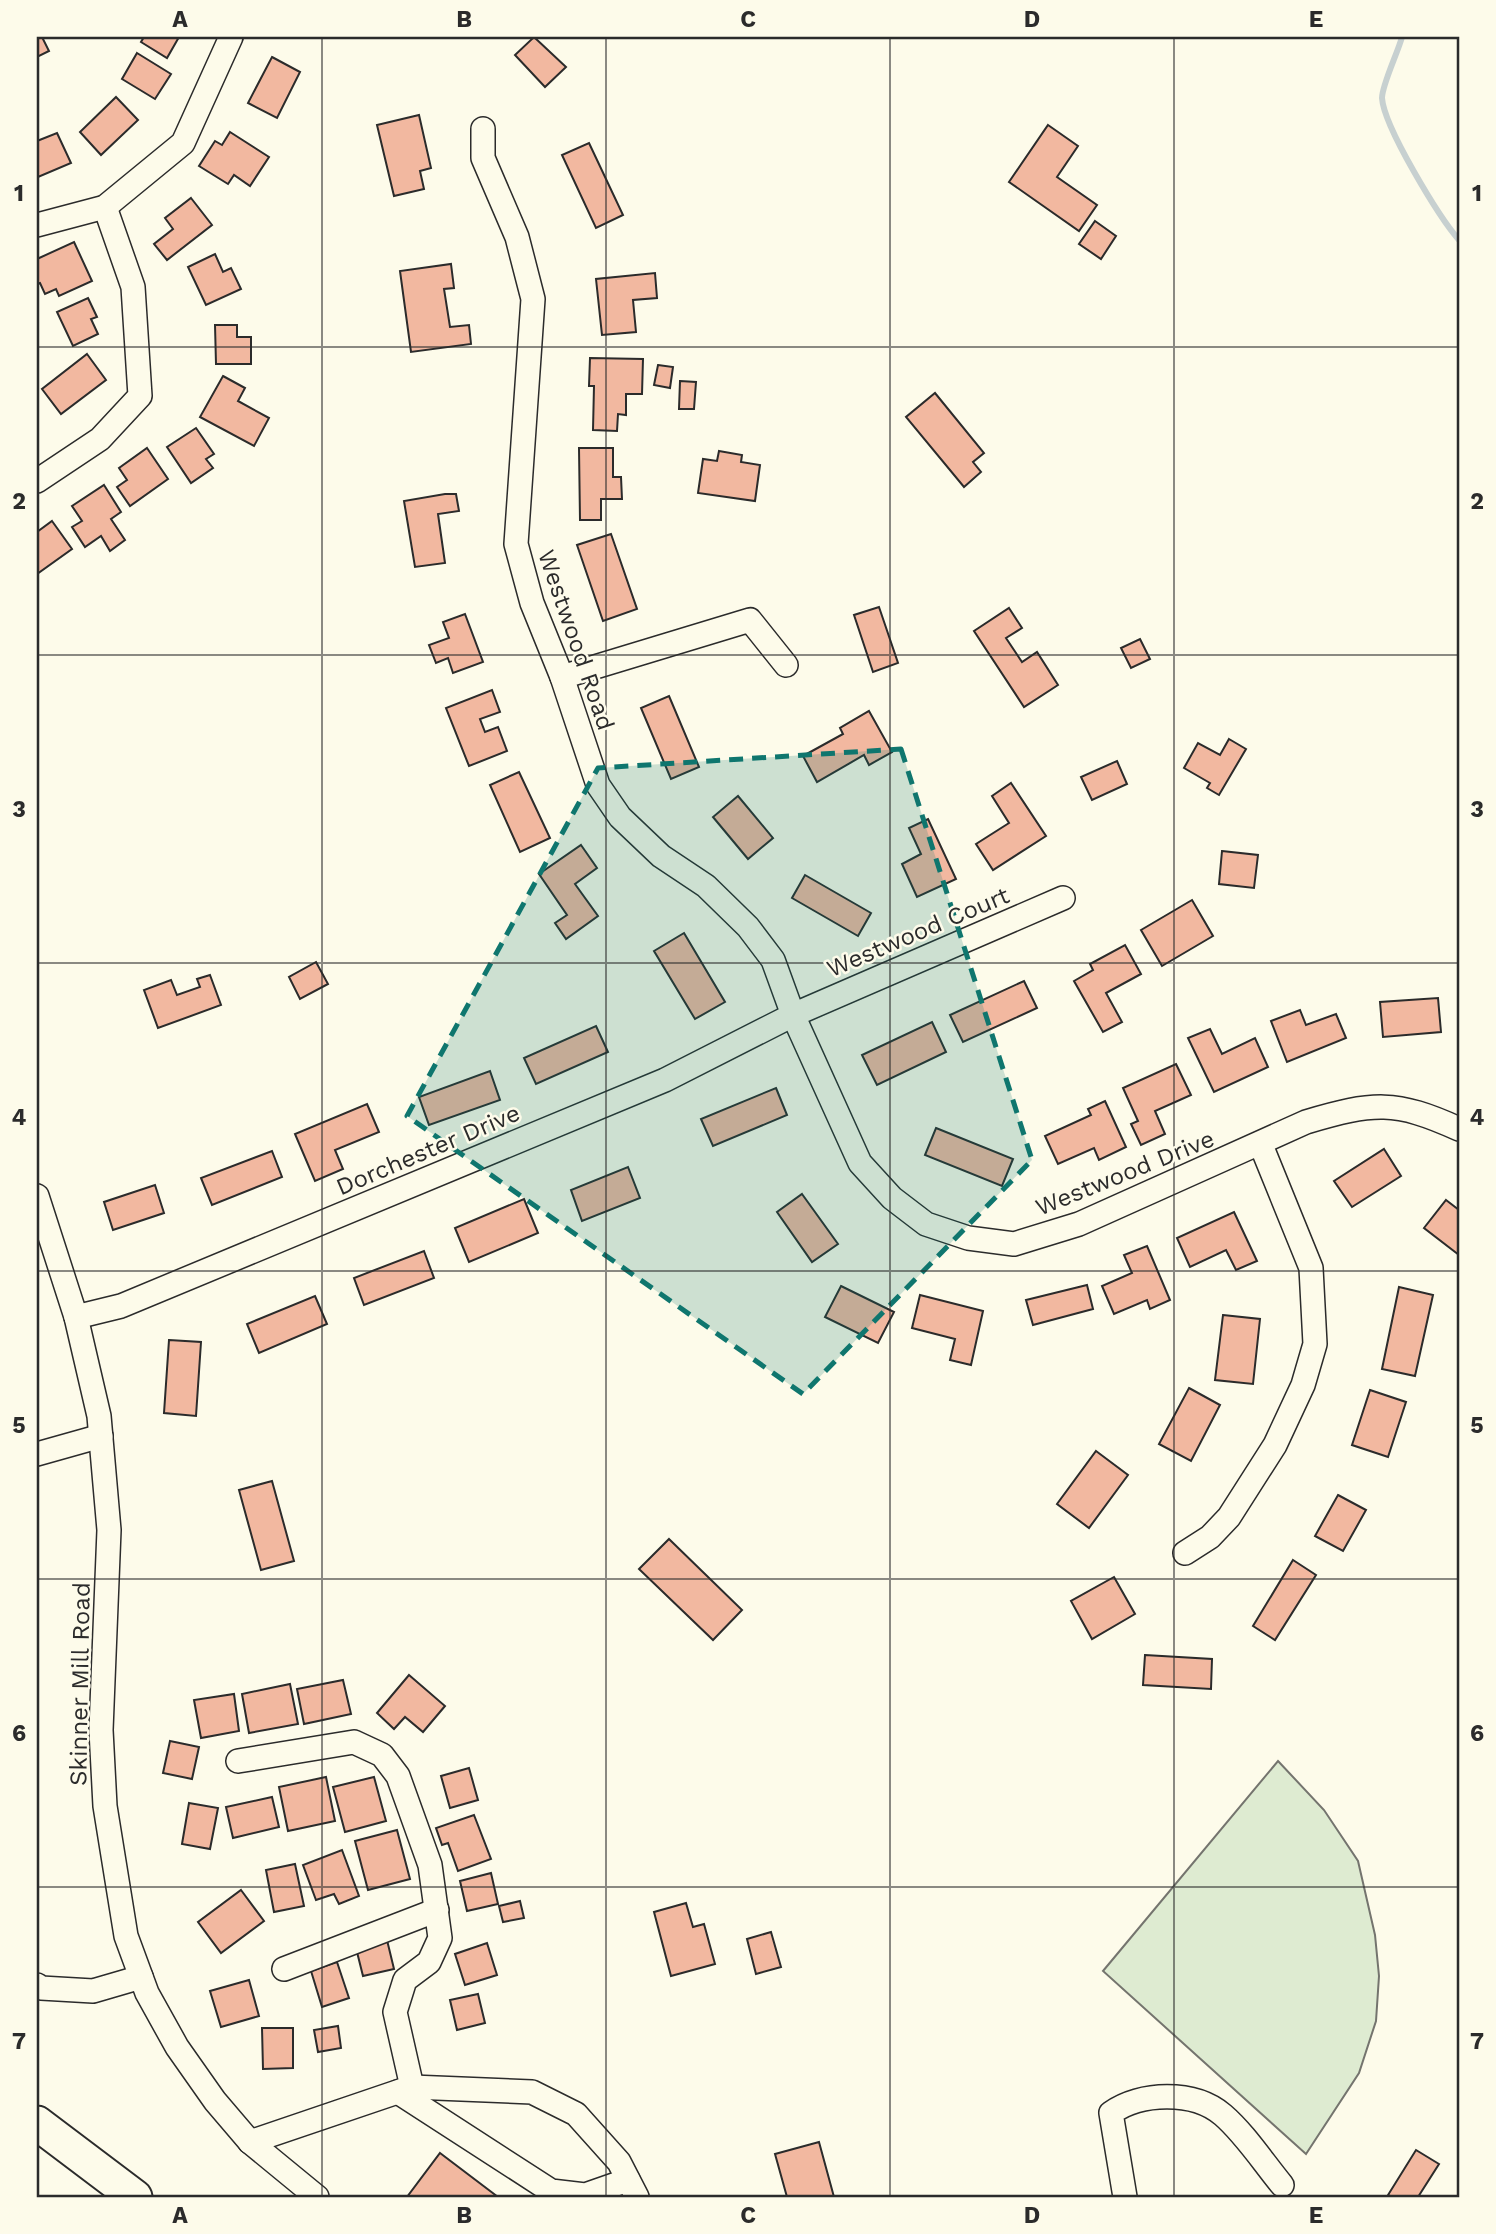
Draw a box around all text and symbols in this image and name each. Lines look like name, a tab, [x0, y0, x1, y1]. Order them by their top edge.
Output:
text: A	[172, 6, 188, 33]
text: B	[456, 6, 472, 33]
text: C	[740, 6, 756, 33]
text: D	[1024, 6, 1040, 33]
text: E	[1309, 6, 1323, 33]
text: 1	[14, 180, 24, 207]
text: 1	[1472, 180, 1482, 207]
text: 2	[12, 488, 26, 515]
text: 2	[1470, 488, 1484, 515]
street label: Westwood Road	[532, 546, 620, 734]
text: 3	[12, 796, 26, 823]
text: 3	[1470, 796, 1484, 823]
street label: Westwood Court	[823, 881, 1013, 983]
street label: Dorchester Drive	[332, 1099, 524, 1201]
text: 4	[12, 1104, 27, 1131]
text: 4	[1470, 1104, 1485, 1131]
street label: Westwood Drive	[1032, 1124, 1218, 1222]
text: 5	[12, 1412, 26, 1439]
text: 5	[1470, 1412, 1484, 1439]
street label: Skinner Mill Road	[64, 1582, 96, 1786]
text: 6	[12, 1720, 26, 1747]
text: 6	[1470, 1720, 1484, 1747]
text: 7	[12, 2028, 26, 2055]
text: 7	[1470, 2028, 1484, 2055]
text: A	[172, 2202, 188, 2229]
text: B	[456, 2202, 472, 2229]
text: C	[740, 2202, 756, 2229]
text: D	[1024, 2202, 1040, 2229]
text: E	[1309, 2202, 1323, 2229]

